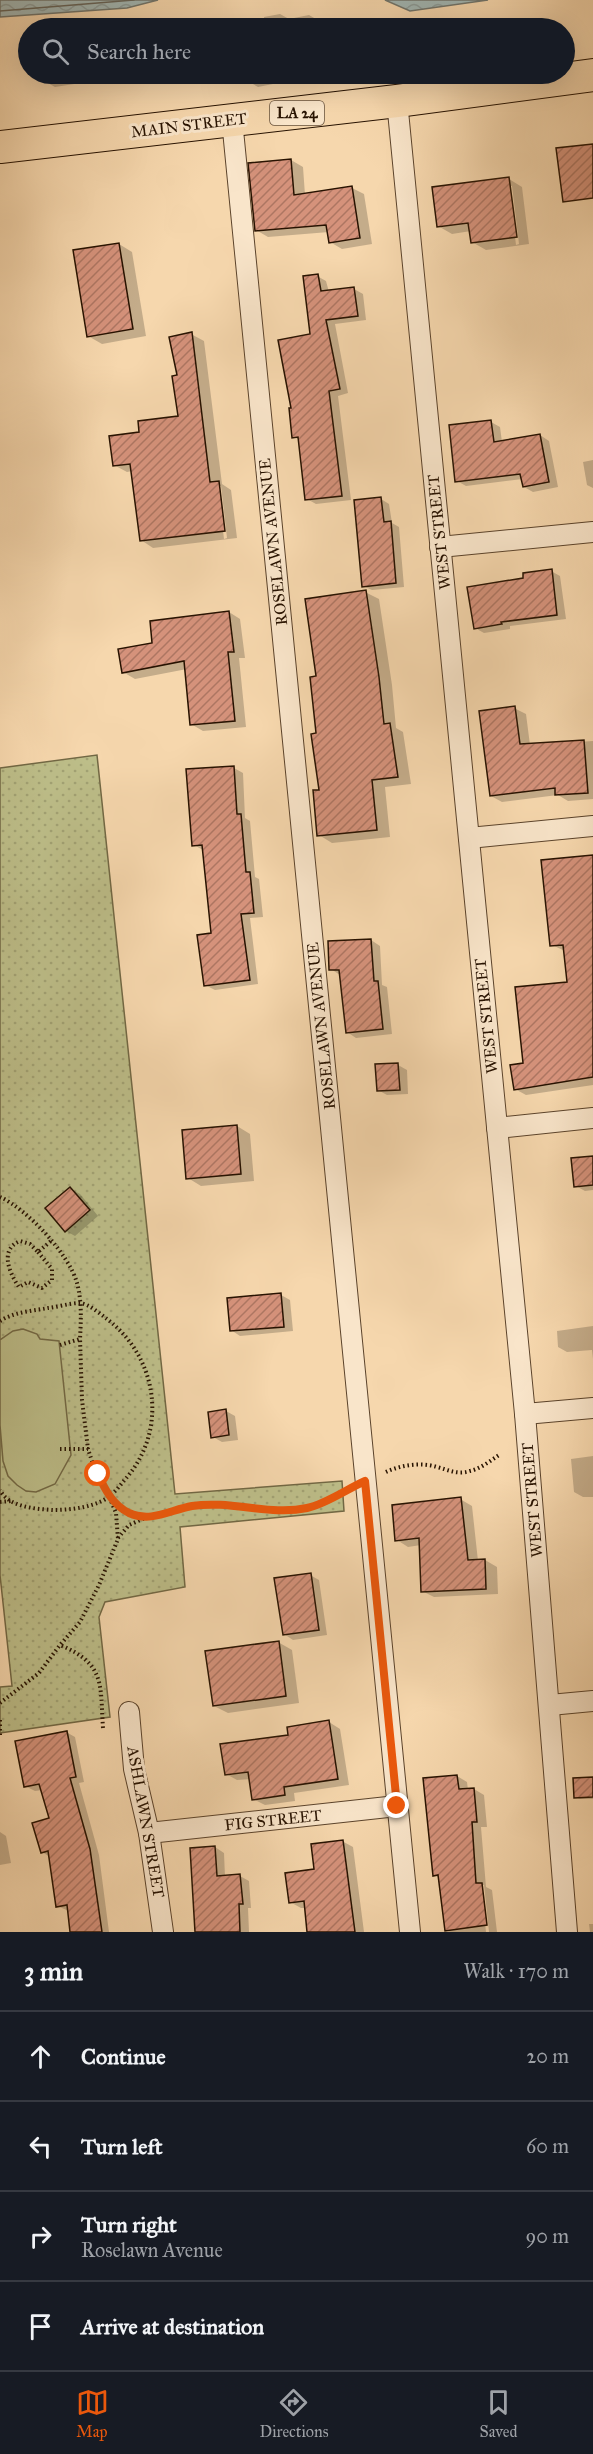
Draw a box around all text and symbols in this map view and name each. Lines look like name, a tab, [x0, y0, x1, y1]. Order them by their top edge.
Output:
search box	[18, 18, 575, 84]
icon: search	[39, 35, 72, 68]
text: Search here	[87, 38, 191, 65]
road number: LA 24	[270, 101, 324, 125]
street label: MAIN STREET	[130, 108, 248, 142]
street label: ROSELAWN AVENUE	[255, 457, 291, 627]
street label: WEST STREET	[424, 474, 454, 590]
street label: ROSELAWN AVENUE	[303, 941, 339, 1111]
street label: WEST STREET	[471, 958, 501, 1074]
street label: WEST STREET	[517, 1442, 547, 1558]
route start	[84, 1460, 110, 1486]
street label: ASHLAWN STREET	[123, 1744, 169, 1899]
route end	[383, 1792, 409, 1818]
street label: FIG STREET	[224, 1805, 323, 1835]
text: 3 min	[24, 1955, 83, 1987]
text: Walk · 170 m	[464, 1959, 569, 1983]
icon: ahead	[24, 2040, 57, 2073]
text: Continue	[81, 2043, 166, 2070]
text: 20 m	[526, 2044, 569, 2068]
icon: left	[24, 2130, 57, 2163]
text: Turn left	[81, 2133, 163, 2160]
text: 60 m	[526, 2134, 569, 2158]
text: Turn right	[81, 2211, 177, 2238]
icon: right	[24, 2220, 57, 2253]
text: 90 m	[526, 2224, 569, 2248]
text: Roselawn Avenue	[81, 2238, 223, 2262]
icon: arrive	[24, 2310, 57, 2343]
text: Arrive at destination	[81, 2313, 264, 2340]
tab: Map	[76, 2386, 109, 2441]
tab: Directions	[260, 2386, 328, 2441]
tab: Saved	[479, 2386, 517, 2441]

